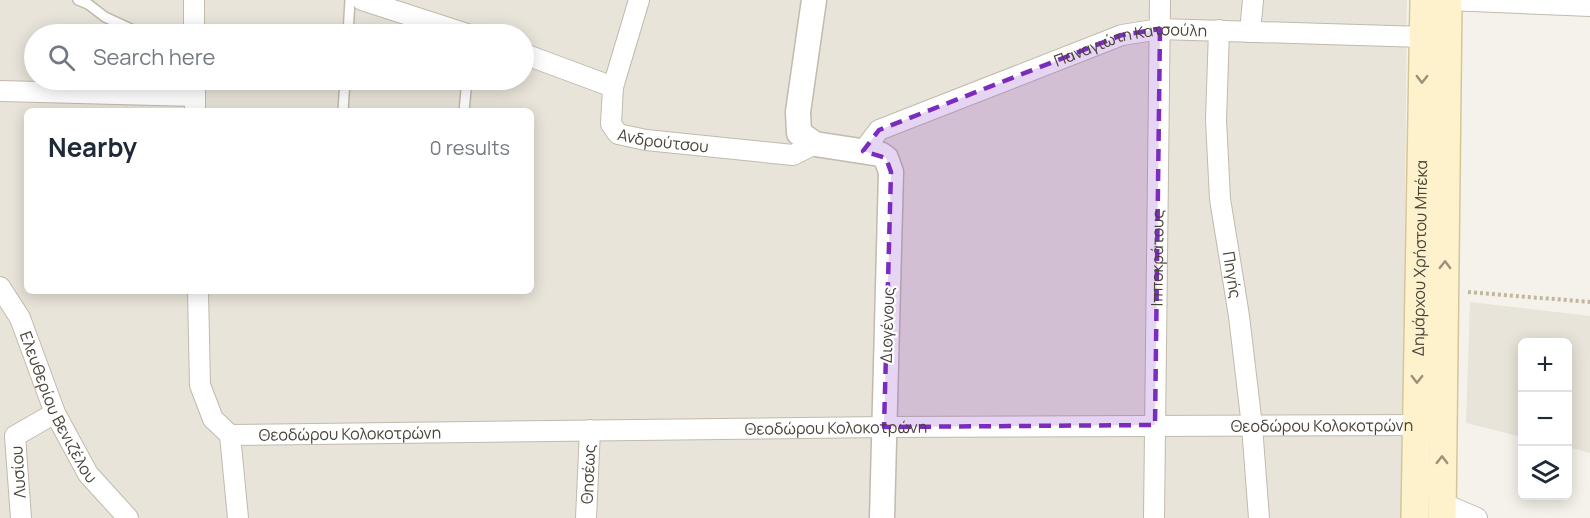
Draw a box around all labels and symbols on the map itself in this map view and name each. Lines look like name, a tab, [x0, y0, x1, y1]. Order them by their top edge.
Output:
street label: Παναγιώτη Κατσούλη	[1051, 18, 1208, 72]
one-way arrow	[1416, 75, 1429, 84]
street label: Ανδρούτσου	[616, 123, 710, 157]
street label: Δημάρχου Χρήστου Μπέκα	[1407, 160, 1432, 356]
street label: Ιπποκράτους	[1145, 209, 1169, 306]
street label: Πηγής	[1218, 250, 1247, 300]
one-way arrow	[1439, 260, 1451, 269]
street label: Διογένους	[875, 287, 899, 363]
street label: Ελευθερίου Βενιζέλου	[15, 328, 102, 488]
one-way arrow	[1411, 375, 1423, 384]
street label: Θεοδώρου Κολοκοτρώνη	[1231, 414, 1413, 437]
street label: Θεοδώρου Κολοκοτρώνη	[745, 416, 927, 440]
street label: Θεοδώρου Κολοκοτρώνη	[259, 421, 441, 446]
street label: Θησέως	[576, 444, 600, 504]
street label: Λυσίου	[5, 445, 31, 499]
one-way arrow	[1436, 455, 1449, 464]

